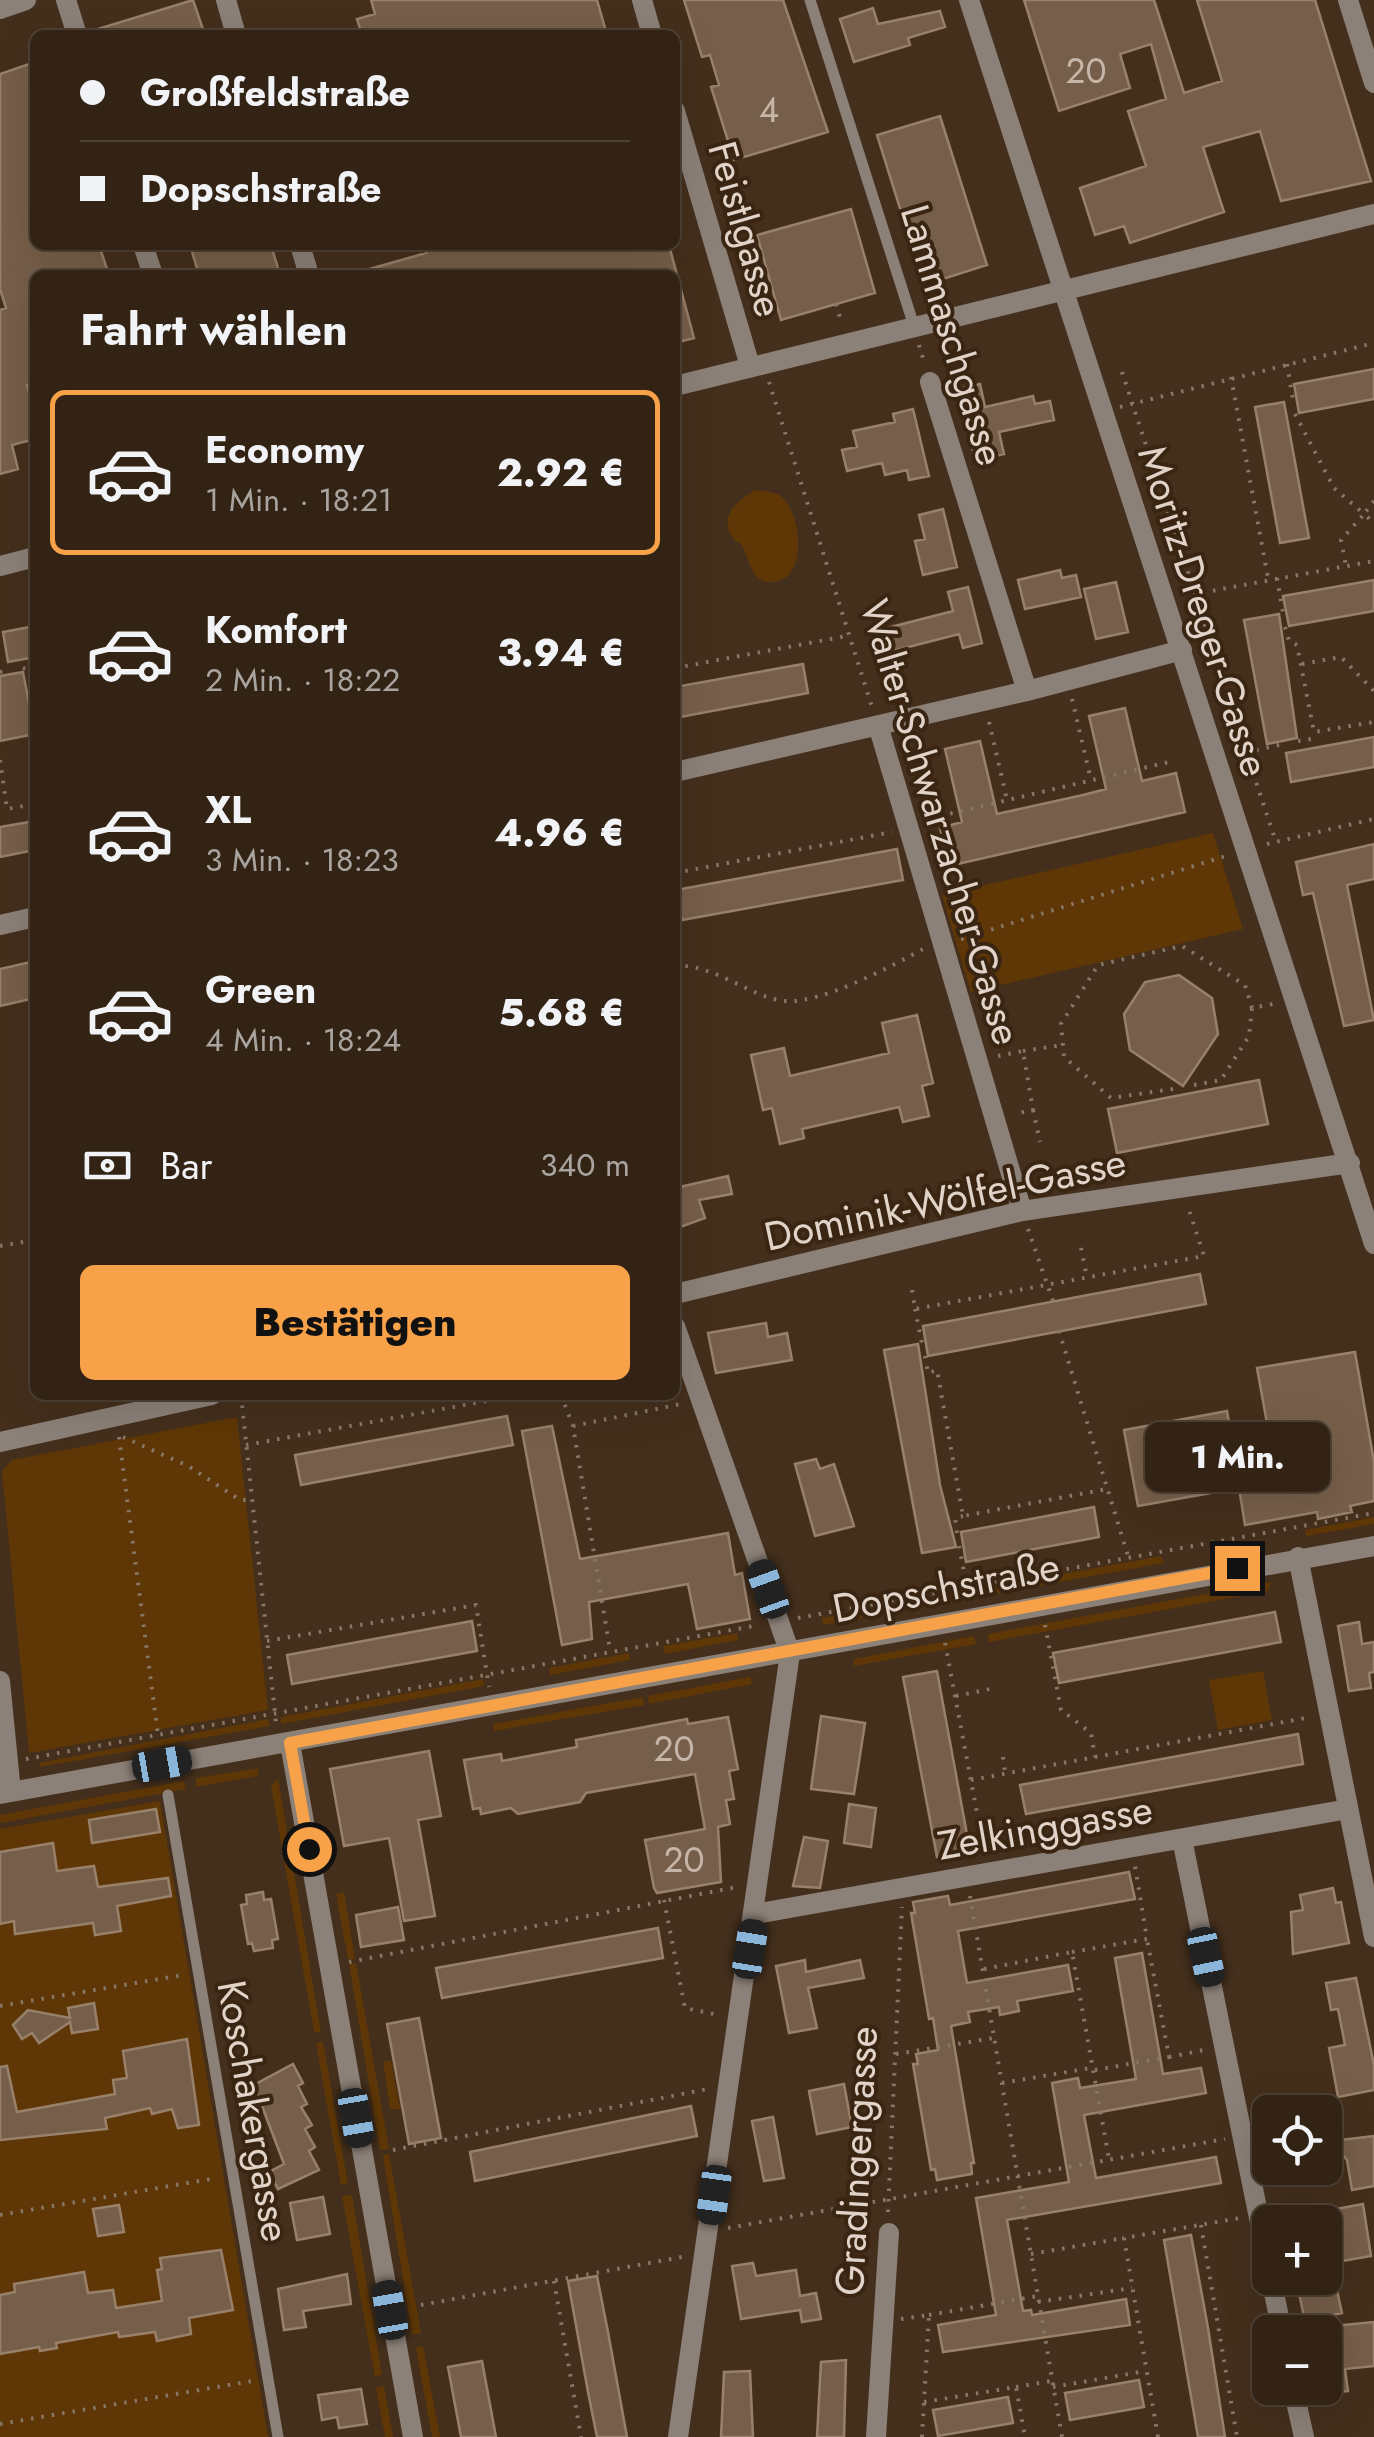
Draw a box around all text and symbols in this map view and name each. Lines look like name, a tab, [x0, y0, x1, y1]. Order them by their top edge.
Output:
house number: 20	[1066, 46, 1106, 96]
text: Großfeldstraße	[140, 65, 410, 120]
house number: 4	[759, 85, 779, 135]
street label: Feistlgasse	[693, 135, 799, 323]
text: Dopschstraße	[140, 161, 382, 216]
street label: Lammaschgasse	[886, 197, 1020, 473]
text: Fahrt wählen	[80, 297, 348, 362]
text: Economy	[205, 422, 364, 477]
icon: car	[85, 428, 175, 518]
street label: Moritz-Dreger-Gasse	[1123, 438, 1285, 784]
text: 2.92 €	[497, 445, 625, 500]
text: 1 Min. · 18:21	[205, 477, 393, 523]
street label: Walter-Schwarzacher-Gasse	[846, 592, 1036, 1052]
text: Komfort	[205, 602, 347, 657]
icon: car	[85, 608, 175, 698]
text: 3.94 €	[497, 625, 625, 680]
text: 2 Min. · 18:22	[205, 657, 400, 703]
text: XL	[205, 782, 251, 837]
icon: car	[85, 788, 175, 878]
text: 4.96 €	[495, 805, 625, 860]
text: 3 Min. · 18:23	[205, 837, 399, 883]
text: Green	[205, 962, 316, 1017]
icon: car	[85, 968, 175, 1058]
text: 5.68 €	[499, 985, 625, 1040]
text: 4 Min. · 18:24	[205, 1017, 401, 1063]
street label: Dominik-Wölfel-Gasse	[759, 1132, 1131, 1266]
icon: cash	[80, 1138, 135, 1193]
text: Bar	[160, 1138, 213, 1193]
text: 340 m	[540, 1142, 630, 1188]
button: Bestätigen	[80, 1265, 630, 1380]
callout: 1 Min.	[1144, 1423, 1330, 1493]
text: 1 Min.	[1190, 1434, 1285, 1480]
street label: Dopschstraße	[828, 1537, 1064, 1637]
route end	[1215, 1546, 1260, 1591]
car	[744, 1556, 792, 1622]
house number: 20	[654, 1724, 694, 1774]
car	[130, 1744, 194, 1784]
street label: Zelkinggasse	[933, 1780, 1157, 1874]
route start	[287, 1827, 332, 1872]
house number: 20	[664, 1835, 704, 1885]
car	[730, 1917, 770, 1981]
car	[1185, 1925, 1227, 1989]
street label: Koschakergasse	[202, 1976, 306, 2246]
street label: Gradingergasse	[820, 2025, 892, 2297]
car	[336, 2086, 376, 2150]
map controls	[1252, 2095, 1342, 2405]
button: locate	[1252, 2095, 1342, 2185]
car	[695, 2163, 733, 2227]
button: +	[1252, 2205, 1342, 2295]
car	[370, 2278, 410, 2342]
button: −	[1252, 2315, 1342, 2405]

